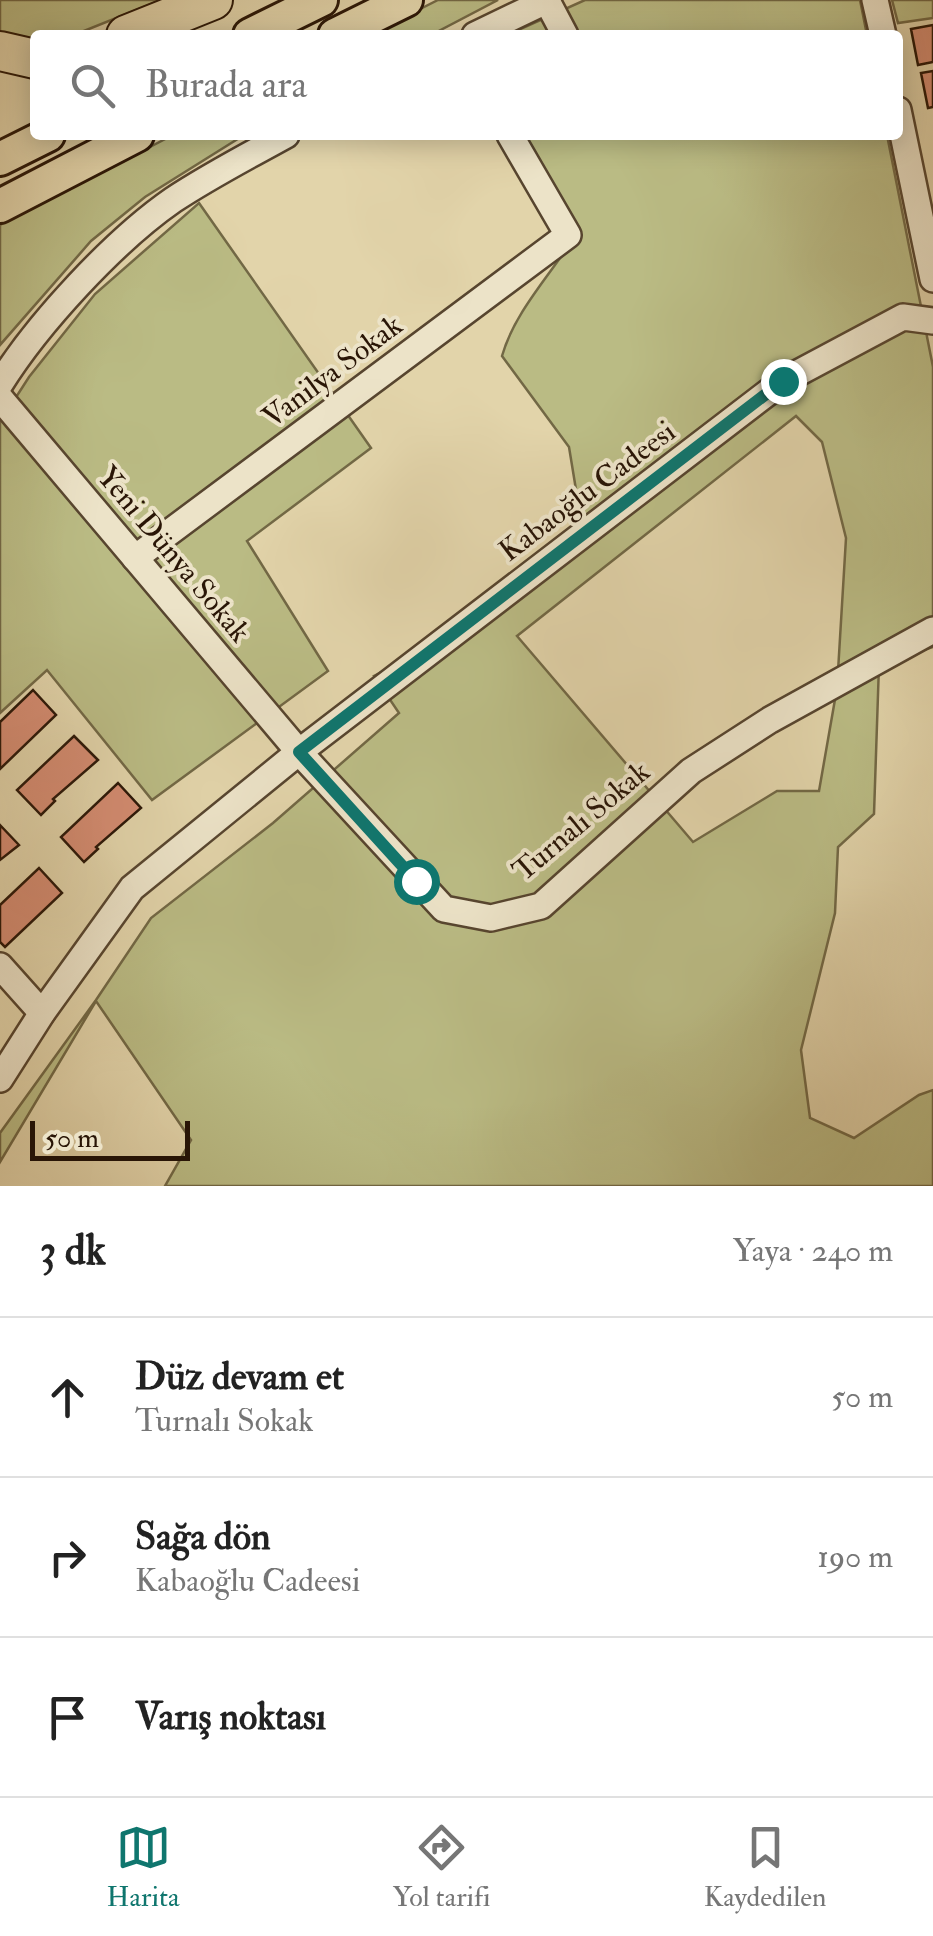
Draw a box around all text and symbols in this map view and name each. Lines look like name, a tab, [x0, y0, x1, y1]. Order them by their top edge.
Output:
search box	[30, 30, 903, 140]
icon: search	[65, 58, 120, 113]
text: Burada ara	[145, 61, 307, 109]
street label: Vanilya Sokak	[255, 307, 410, 436]
route end	[761, 359, 807, 405]
street label: Kabaoğlu Cadeesi	[492, 413, 683, 570]
street label: Yeni Dünya Sokak	[89, 459, 258, 650]
street label: Turnalı Sokak	[505, 753, 657, 889]
route start	[394, 859, 440, 905]
scale bar	[30, 1116, 190, 1160]
text: 50 m	[45, 1121, 99, 1156]
text: 3 dk	[40, 1225, 106, 1277]
text: Yaya · 240 m	[733, 1231, 893, 1271]
text: Düz devam et	[135, 1353, 344, 1401]
icon: ahead	[40, 1370, 95, 1425]
text: 50 m	[831, 1377, 893, 1417]
text: Turnalı Sokak	[135, 1401, 314, 1441]
text: Sağa dön	[135, 1513, 271, 1561]
icon: right	[40, 1530, 95, 1585]
text: 190 m	[817, 1537, 893, 1577]
text: Kabaoğlu Cadeesi	[135, 1561, 360, 1601]
icon: arrive	[40, 1690, 95, 1745]
text: Varış noktası	[135, 1693, 326, 1741]
tab: Harita	[107, 1820, 180, 1915]
tab: Yol tarifi	[393, 1820, 491, 1915]
tab: Kaydedilen	[704, 1820, 826, 1915]

